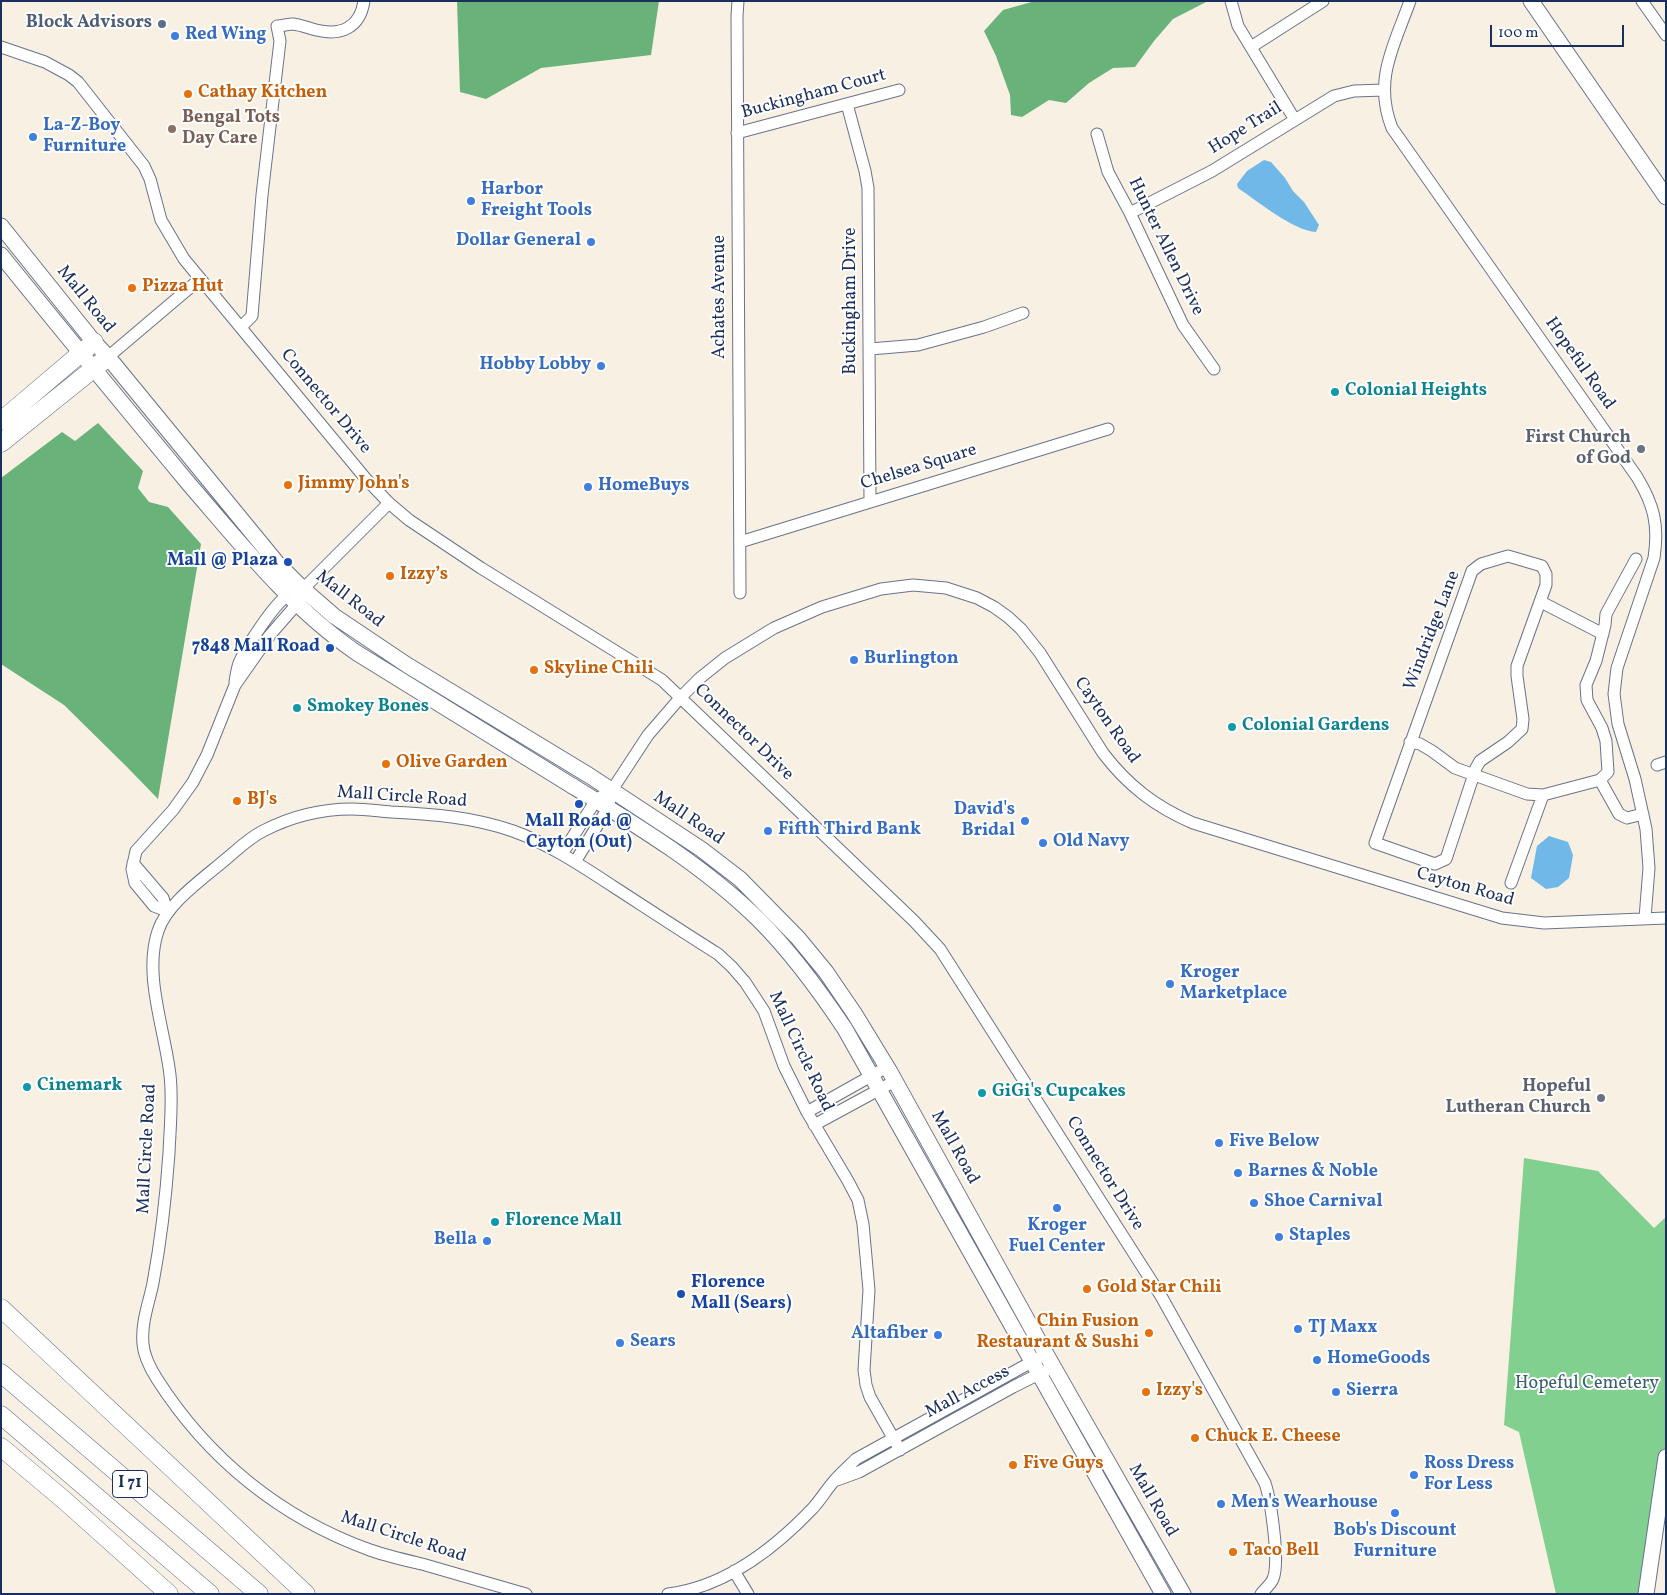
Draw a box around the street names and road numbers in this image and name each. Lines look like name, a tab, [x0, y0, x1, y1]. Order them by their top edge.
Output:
street label: Buckingham Court	[739, 65, 889, 125]
street label: Hope Trail	[1205, 98, 1287, 160]
street label: Hunter Allen Drive	[1122, 175, 1208, 319]
street label: Buckingham Drive	[841, 227, 863, 375]
street label: Achates Avenue	[710, 235, 732, 359]
street label: Mall Road	[51, 262, 119, 338]
street label: Hopeful Road	[1539, 314, 1619, 414]
street label: Connector Drive	[275, 345, 375, 459]
street label: Chelsea Square	[858, 440, 980, 496]
street label: Mall Road	[311, 567, 387, 633]
street label: Windridge Lane	[1400, 568, 1466, 694]
street label: Cayton Road	[1068, 674, 1144, 768]
street label: Connector Drive	[689, 680, 797, 786]
street label: Mall Circle Road	[336, 783, 468, 813]
street label: Mall Road	[648, 787, 728, 851]
street label: Cayton Road	[1414, 864, 1516, 912]
street label: Mall Circle Road	[763, 988, 837, 1116]
street label: Mall Circle Road	[134, 1083, 162, 1215]
street label: Mall Road	[925, 1107, 983, 1189]
street label: Connector Drive	[1060, 1113, 1148, 1235]
street label: Mall Access	[922, 1362, 1014, 1424]
street label: Mall Road	[1122, 1461, 1182, 1541]
road number: I 71	[112, 1470, 148, 1498]
street label: Mall Circle Road	[338, 1508, 468, 1568]

